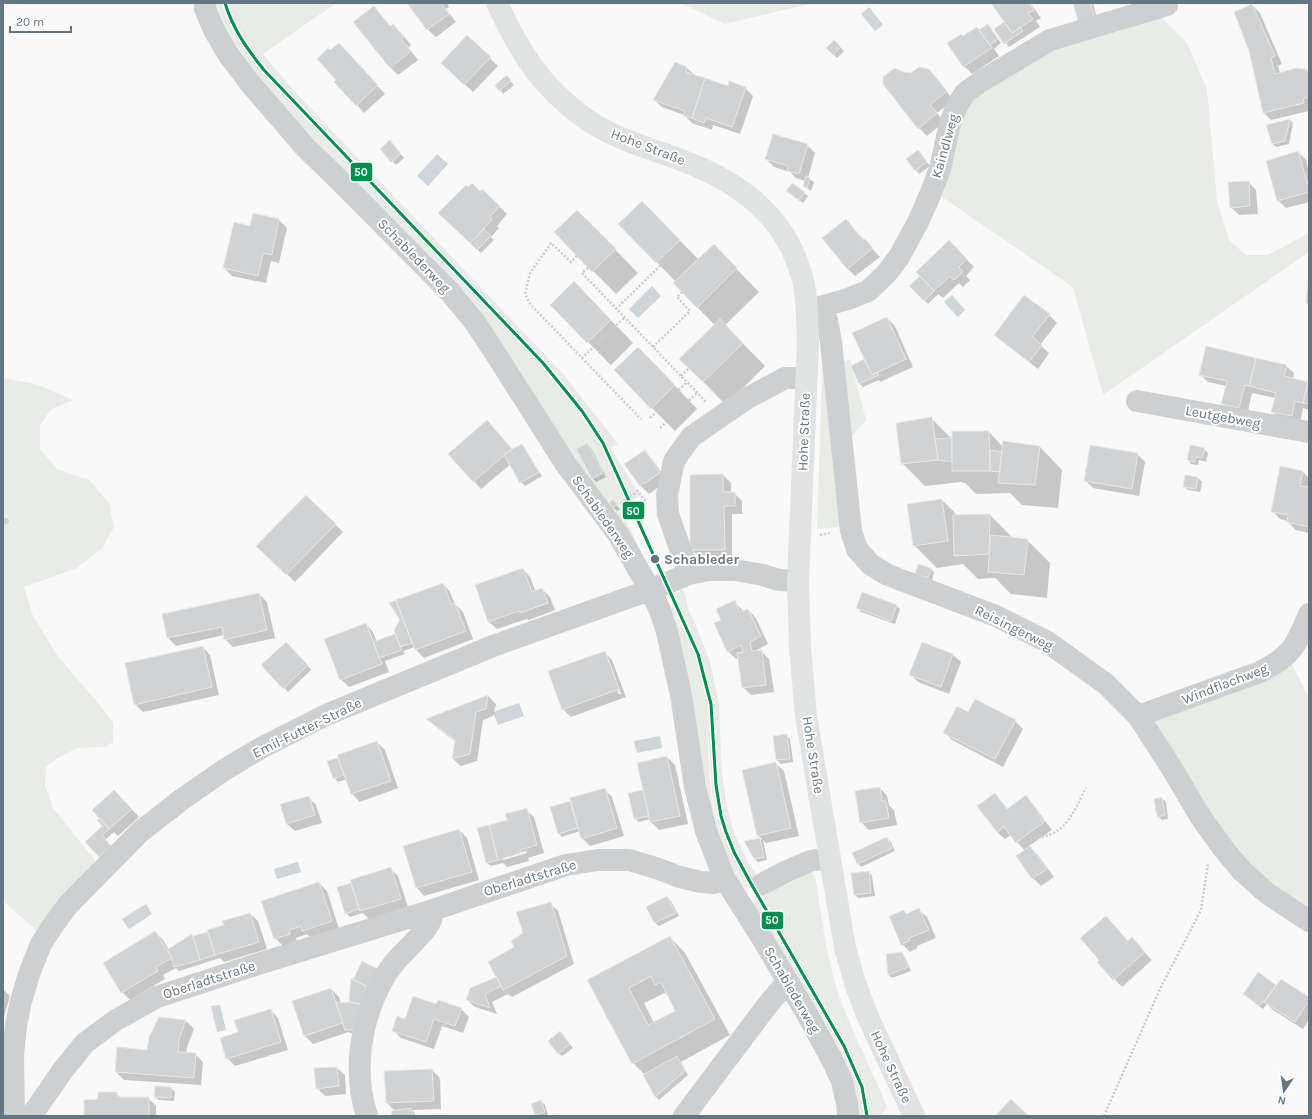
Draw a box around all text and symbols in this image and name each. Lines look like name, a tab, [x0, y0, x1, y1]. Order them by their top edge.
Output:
scale bar	[10, 8, 71, 34]
text: 20 m	[16, 15, 44, 29]
street label: Kaindlweg	[928, 112, 962, 180]
street label: Hohe Straße	[608, 125, 688, 169]
line badge: 50	[350, 162, 373, 182]
text: 50	[354, 166, 368, 179]
street label: Schablederweg	[374, 215, 454, 297]
street label: Hohe Straße	[794, 393, 814, 471]
street label: Leutgebweg	[1184, 402, 1262, 432]
street label: Schablederweg	[568, 472, 638, 562]
line badge: 50	[622, 501, 645, 520]
text: 50	[626, 505, 640, 518]
place label: Schableder	[664, 551, 740, 568]
marker: Schableder	[649, 553, 661, 565]
street label: Reisingerweg	[972, 602, 1056, 654]
street label: Windflachweg	[1180, 660, 1271, 708]
street label: Emil-Futter-Straße	[250, 694, 364, 762]
street label: Hohe Straße	[798, 715, 828, 795]
street label: Oberladtstraße	[482, 856, 578, 900]
line badge: 50	[761, 911, 784, 930]
text: 50	[765, 914, 779, 927]
street label: Schablederweg	[760, 944, 824, 1036]
street label: Oberladtstraße	[161, 957, 257, 1003]
street label: Hohe Straße	[867, 1028, 915, 1106]
north arrow	[1264, 1071, 1304, 1111]
text: N	[1277, 1093, 1287, 1107]

